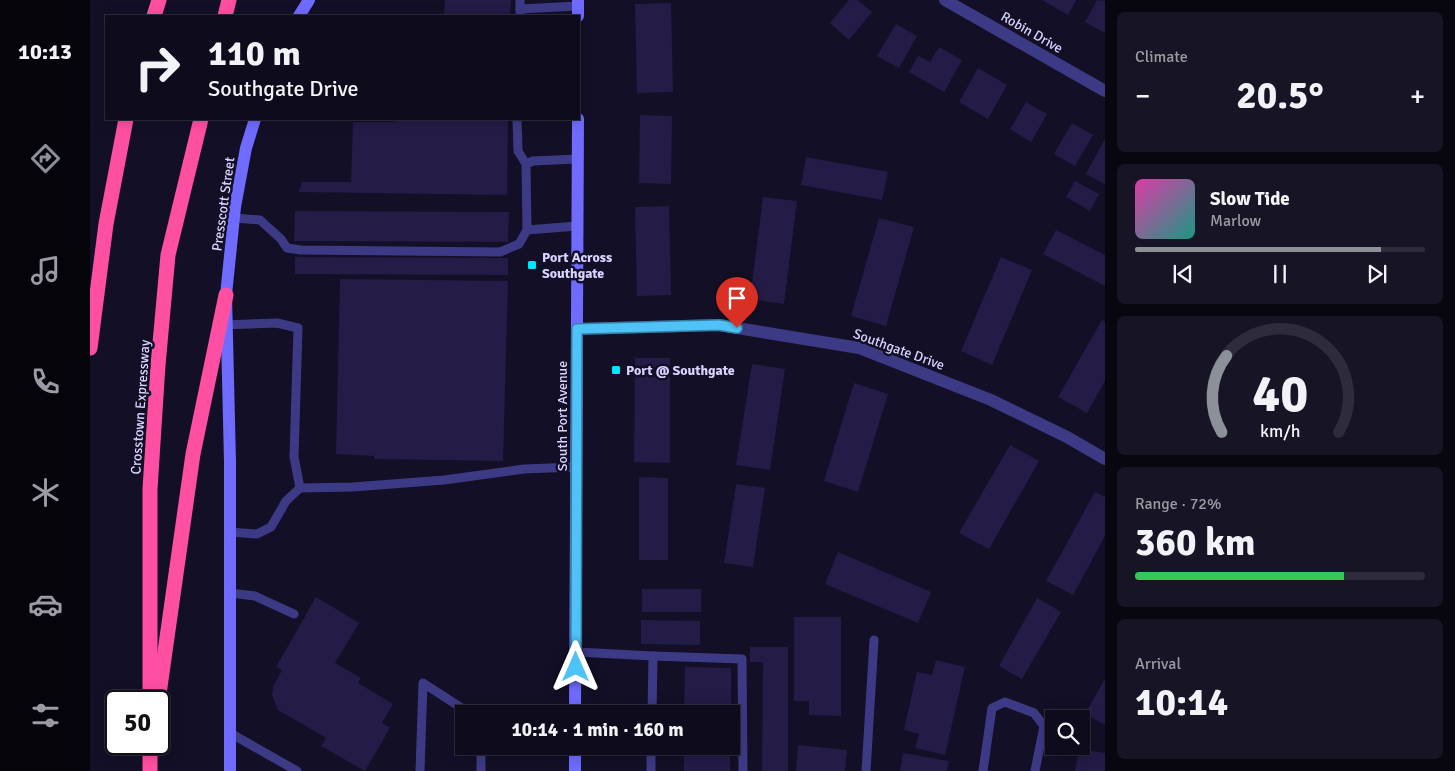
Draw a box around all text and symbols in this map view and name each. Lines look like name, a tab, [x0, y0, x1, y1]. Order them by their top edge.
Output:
street label: Robin Drive	[998, 8, 1066, 57]
text: 110 m	[208, 32, 301, 75]
icon: right	[125, 35, 190, 100]
text: 10:13	[18, 38, 72, 65]
text: Climate	[1135, 47, 1188, 67]
text: 20.5°	[1236, 72, 1324, 119]
text: Southgate Drive	[208, 75, 358, 102]
text: −	[1135, 79, 1150, 113]
text: +	[1410, 79, 1425, 113]
icon: directions	[28, 141, 63, 176]
street label: Presscott Street	[208, 156, 239, 252]
text: Slow Tide	[1210, 187, 1290, 211]
text: Marlow	[1210, 211, 1261, 231]
place label: Port Across Southgate	[542, 249, 612, 282]
icon: music	[28, 253, 63, 288]
marker: Port Across Southgate	[526, 259, 538, 271]
icon: previous	[1169, 260, 1197, 288]
icon: pause	[1266, 260, 1294, 288]
icon: next	[1363, 260, 1391, 288]
pin	[716, 277, 758, 328]
icon: arrive	[723, 284, 751, 312]
street label: Southgate Drive	[851, 325, 947, 374]
street label: Crosstown Expressway	[127, 339, 154, 475]
street label: South Port Avenue	[554, 361, 571, 471]
place label: Port @ Southgate	[626, 362, 735, 379]
text: 40	[1252, 362, 1308, 426]
icon: phone	[28, 364, 63, 399]
marker: Port @ Southgate	[610, 364, 622, 376]
text: km/h	[1260, 420, 1300, 442]
icon: climate	[28, 475, 63, 510]
text: Range · 72%	[1135, 494, 1221, 514]
text: 360 km	[1135, 519, 1256, 566]
icon: car	[28, 587, 63, 622]
position arrow	[549, 640, 601, 692]
text: Arrival	[1135, 654, 1181, 674]
text: 10:14	[1135, 679, 1228, 726]
speed limit sign: 50	[105, 690, 170, 755]
icon: filters	[28, 698, 63, 733]
map controls	[1045, 710, 1090, 755]
button: search	[1045, 710, 1090, 755]
text: 10:14 · 1 min · 160 m	[511, 718, 684, 742]

